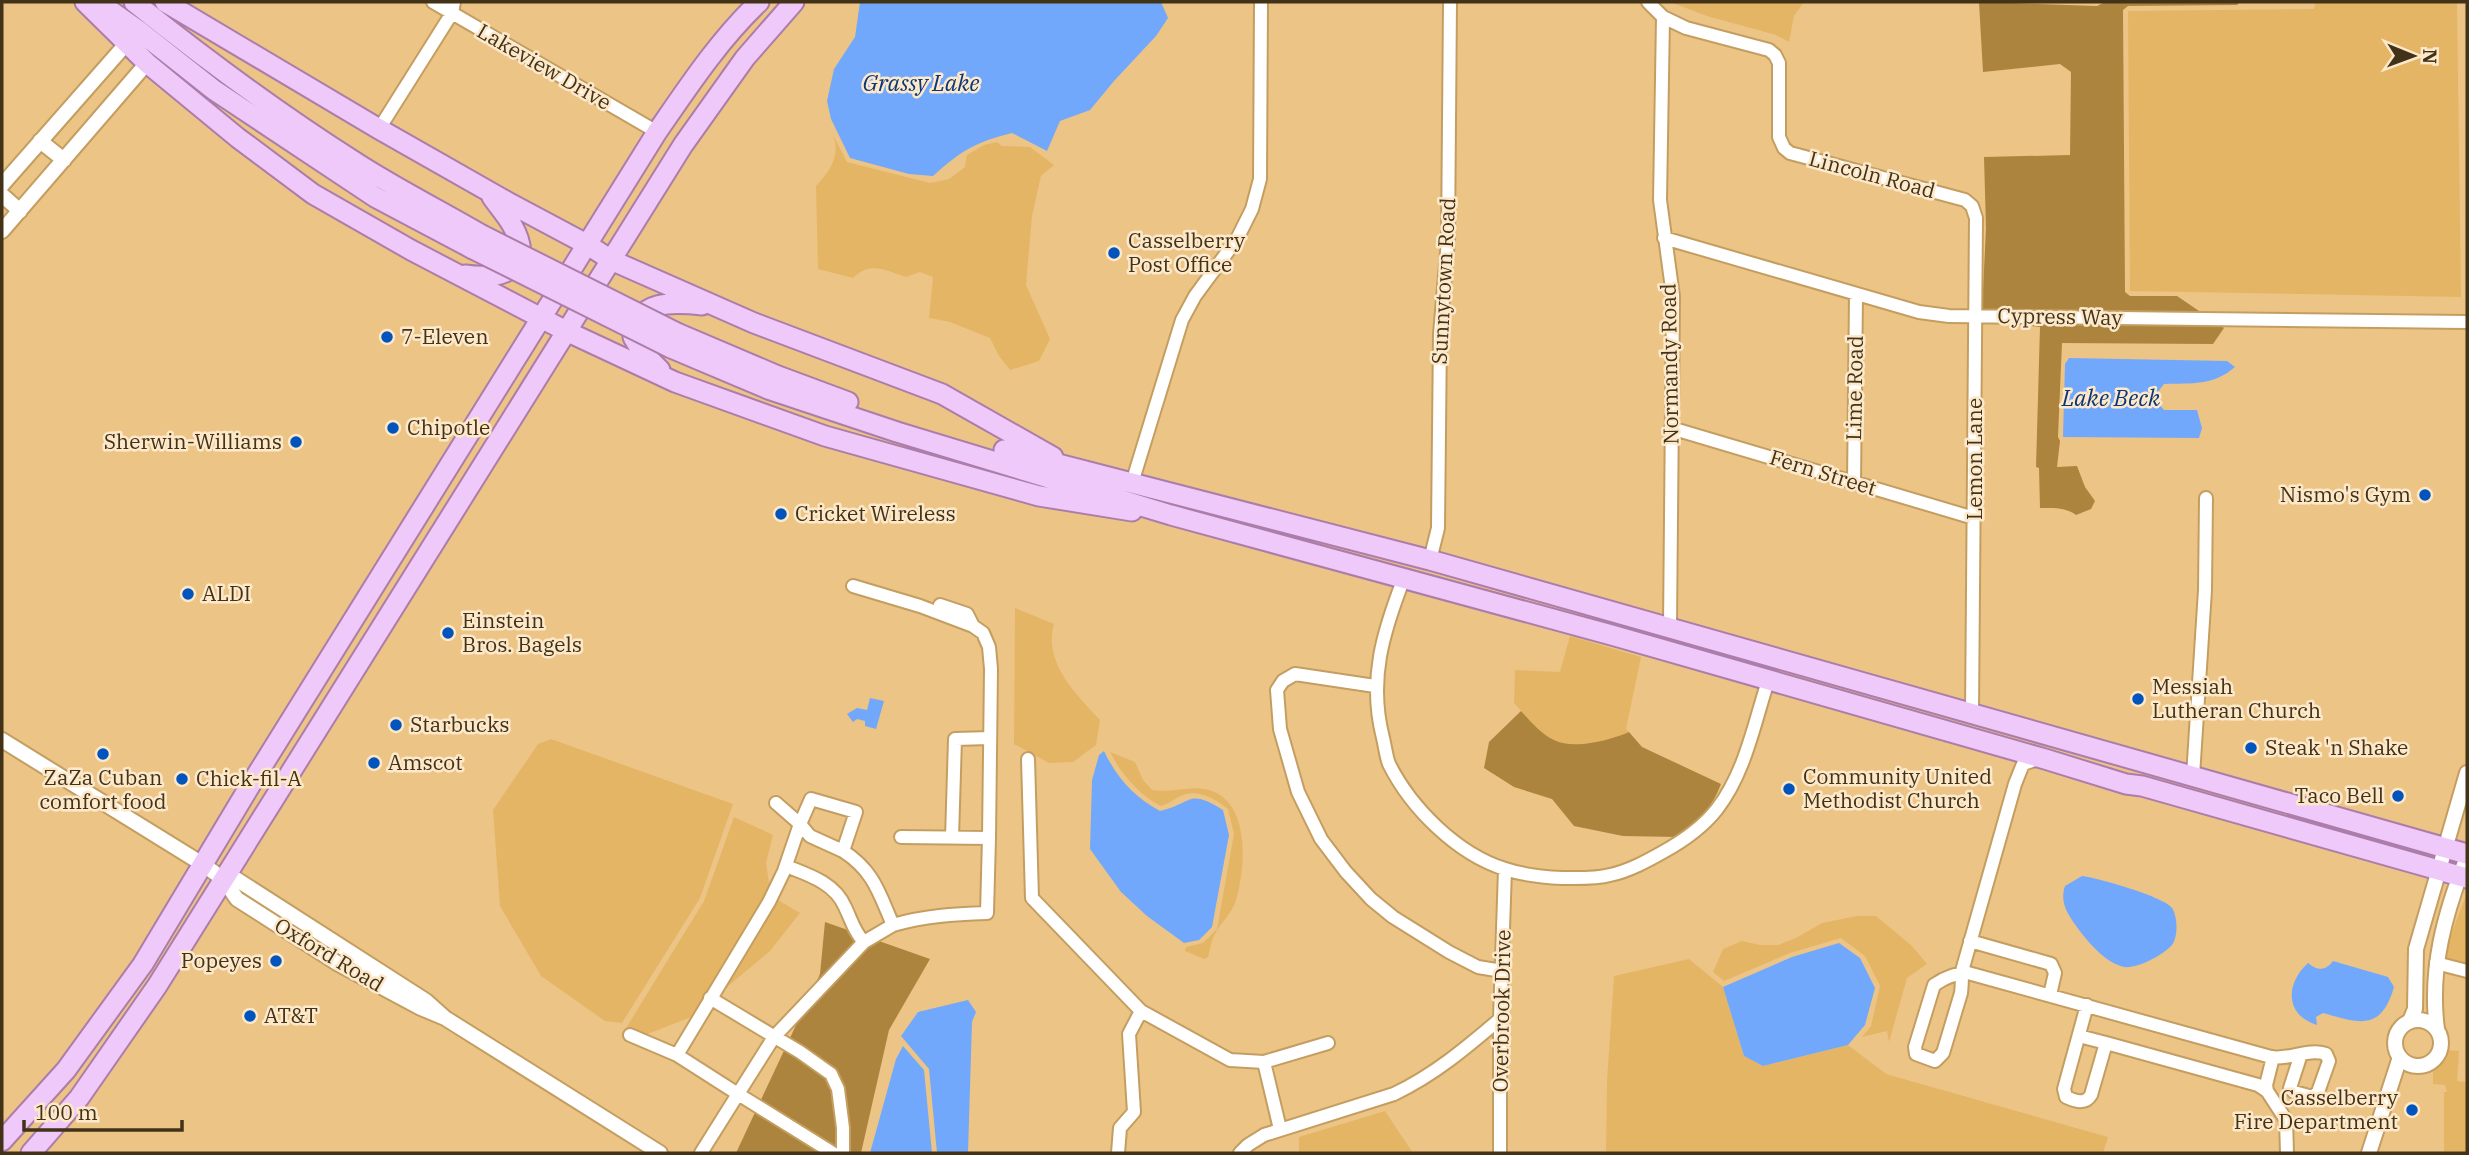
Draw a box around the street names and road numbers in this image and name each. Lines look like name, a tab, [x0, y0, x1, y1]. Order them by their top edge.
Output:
street label: Lakeview Drive	[472, 16, 617, 116]
street label: Lincoln Road	[1806, 144, 1939, 204]
street label: Sunnytown Road	[1425, 197, 1461, 365]
street label: Normandy Road	[1654, 283, 1684, 445]
street label: Cypress Way	[1997, 301, 2124, 331]
street label: Lime Road	[1839, 335, 1869, 441]
street label: Lemon Lane	[1960, 398, 1988, 520]
street label: Fern Street	[1767, 443, 1880, 502]
street label: Oxford Road	[270, 911, 390, 998]
street label: Overbrook Drive	[1486, 929, 1516, 1093]

